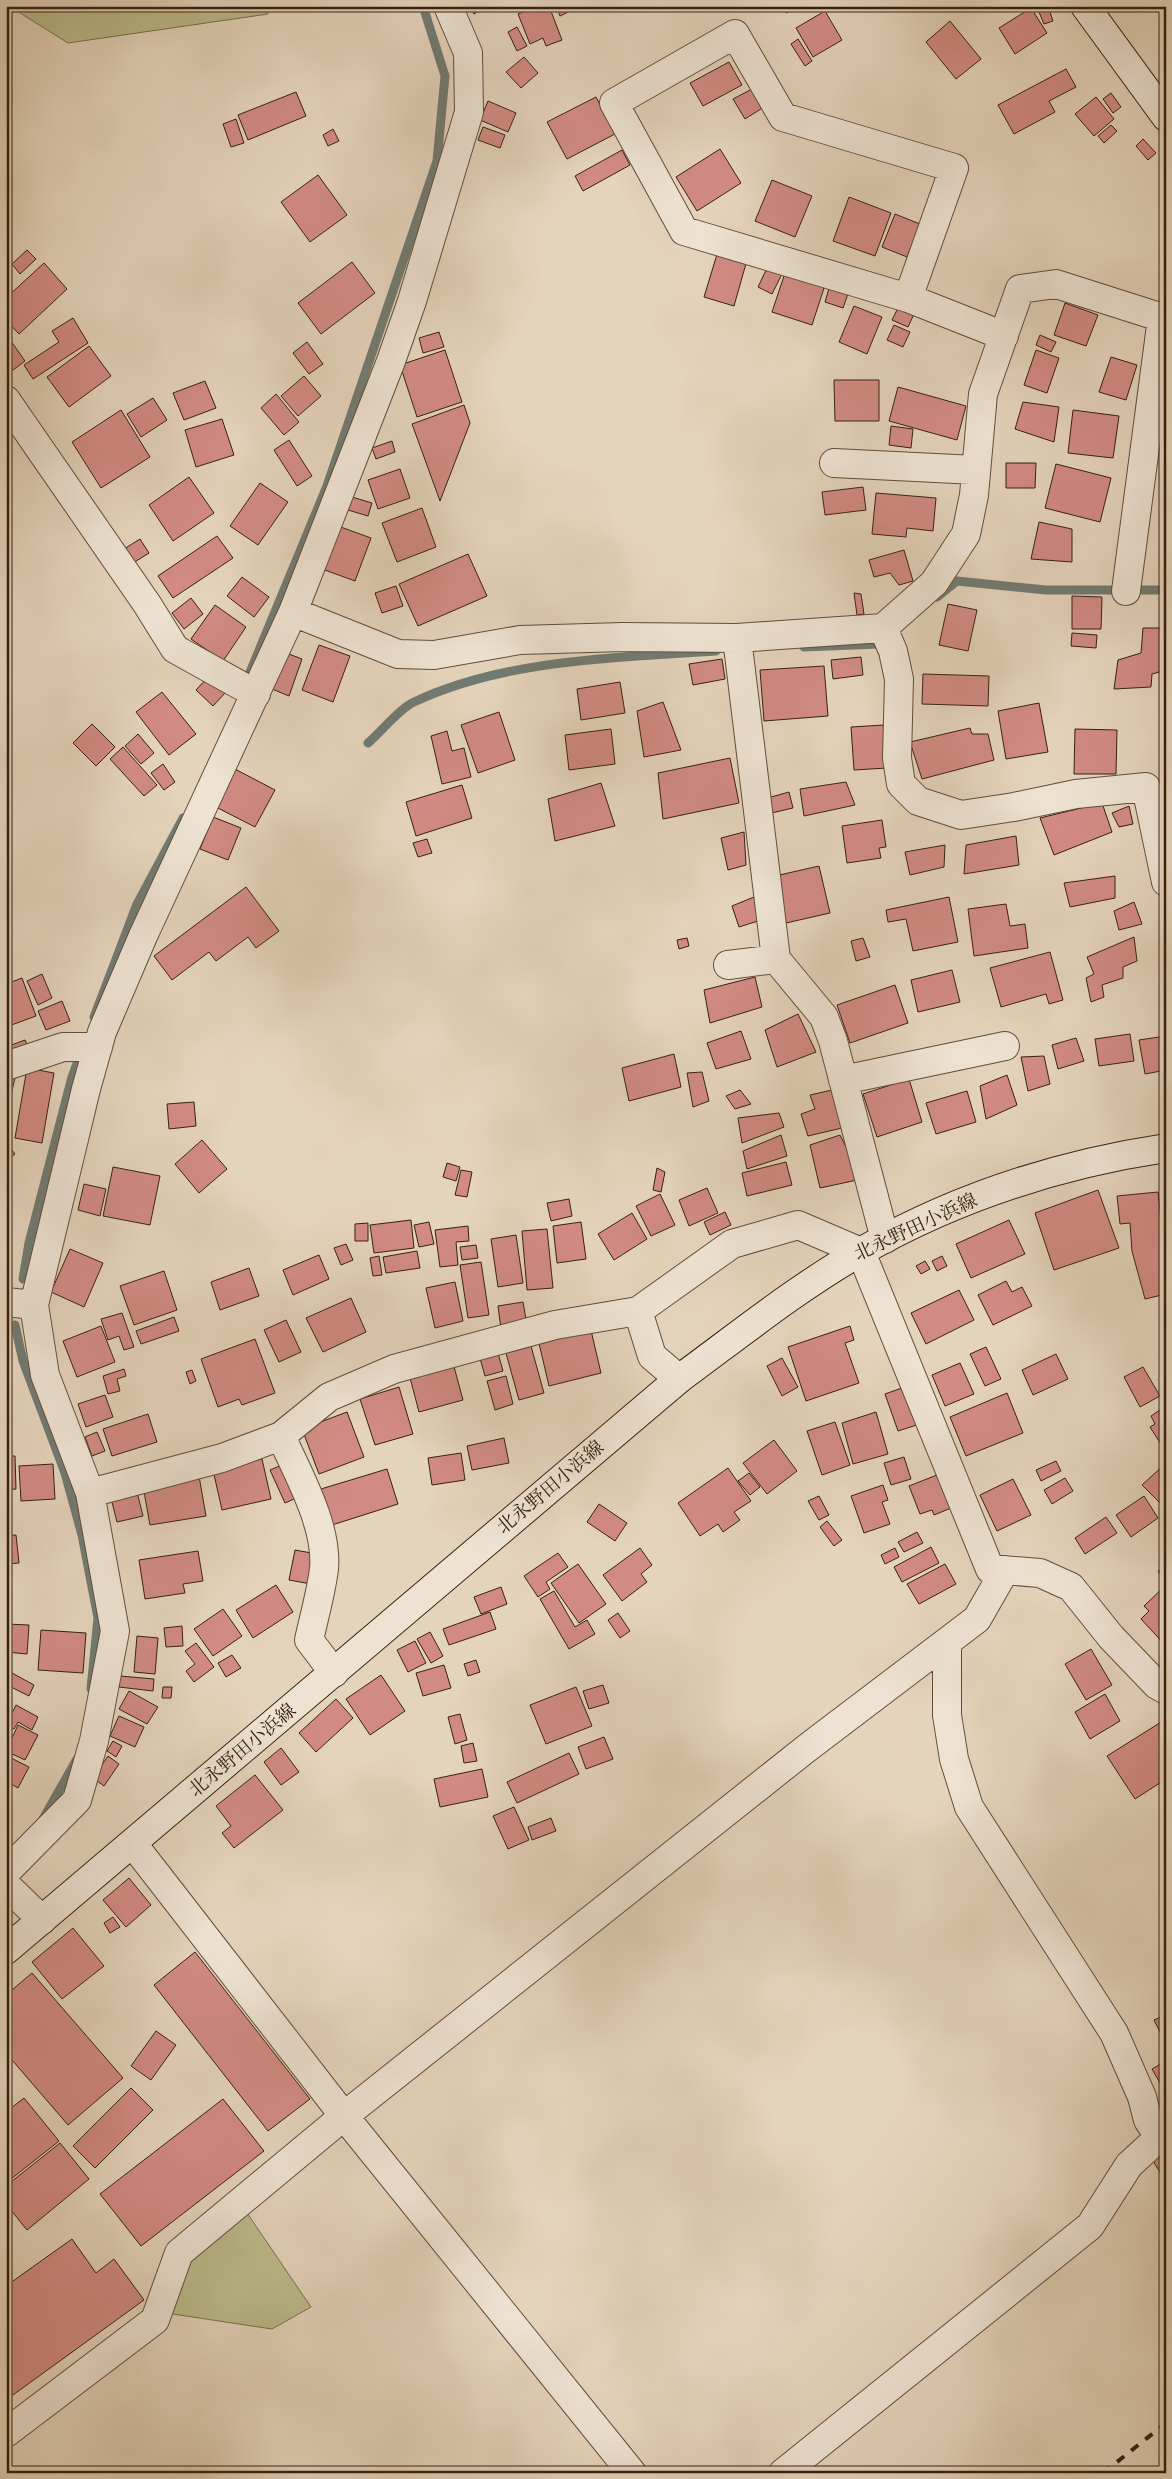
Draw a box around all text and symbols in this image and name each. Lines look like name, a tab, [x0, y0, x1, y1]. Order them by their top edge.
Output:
street label: 北永野田小浜線	[850, 1188, 982, 1268]
street label: 北永野田小浜線	[492, 1435, 610, 1541]
street label: 北永野田小浜線	[184, 1698, 302, 1804]

